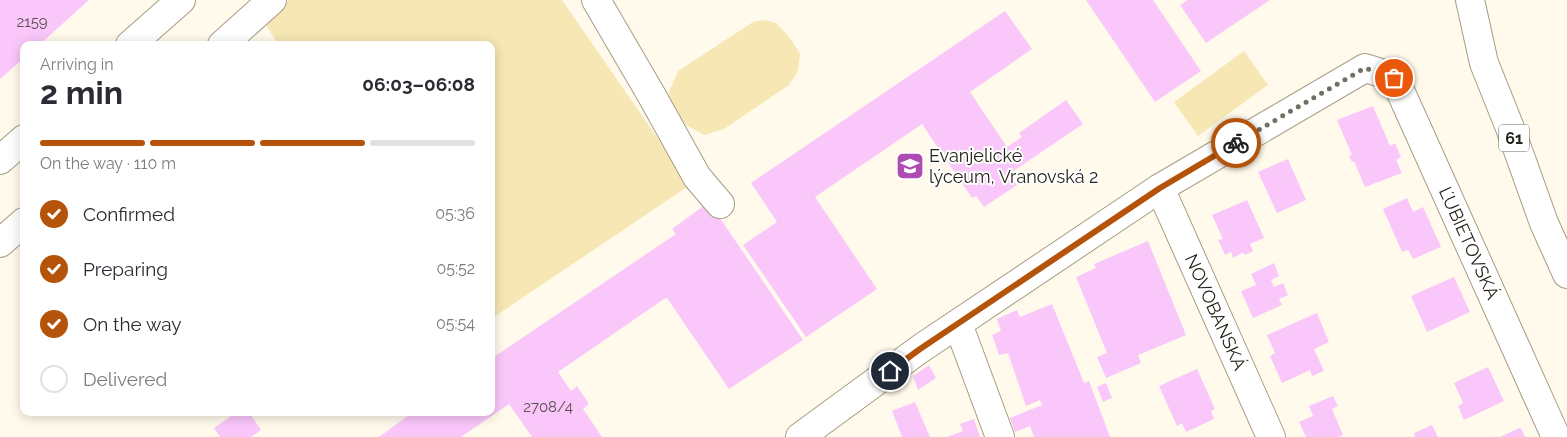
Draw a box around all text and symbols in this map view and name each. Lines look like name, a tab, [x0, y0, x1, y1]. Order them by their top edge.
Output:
house number: 2159	[16, 13, 48, 31]
text: Arriving in	[40, 55, 114, 74]
pin	[1373, 57, 1415, 99]
icon: bag	[1380, 64, 1408, 92]
text: 06:03–06:08	[362, 73, 475, 95]
text: 2 min	[40, 74, 123, 111]
courier	[1211, 118, 1261, 168]
road number: 61	[1499, 125, 1529, 152]
icon: bike	[1222, 129, 1250, 157]
place label: Evanjelické lýceum, Vranovská 2	[929, 145, 1098, 187]
school or university icon: Evanjelické lýceum, Vranovská 2	[895, 151, 925, 181]
text: On the way · 110 m	[40, 154, 176, 173]
street label: ĽUBIETOVSKÁ	[1435, 183, 1505, 303]
icon: check	[40, 200, 68, 228]
text: Confirmed	[83, 203, 175, 225]
text: 05:36	[435, 204, 475, 223]
street label: NOVOBANSKÁ	[1181, 251, 1252, 373]
icon: check	[40, 255, 68, 283]
text: Preparing	[83, 258, 168, 280]
text: 05:52	[436, 259, 475, 278]
icon: check	[40, 310, 68, 338]
text: On the way	[83, 313, 182, 335]
text: 05:54	[436, 314, 475, 333]
pin	[869, 350, 911, 392]
icon: home	[876, 357, 904, 385]
text: Delivered	[83, 368, 167, 390]
house number: 2708/4	[523, 398, 573, 416]

